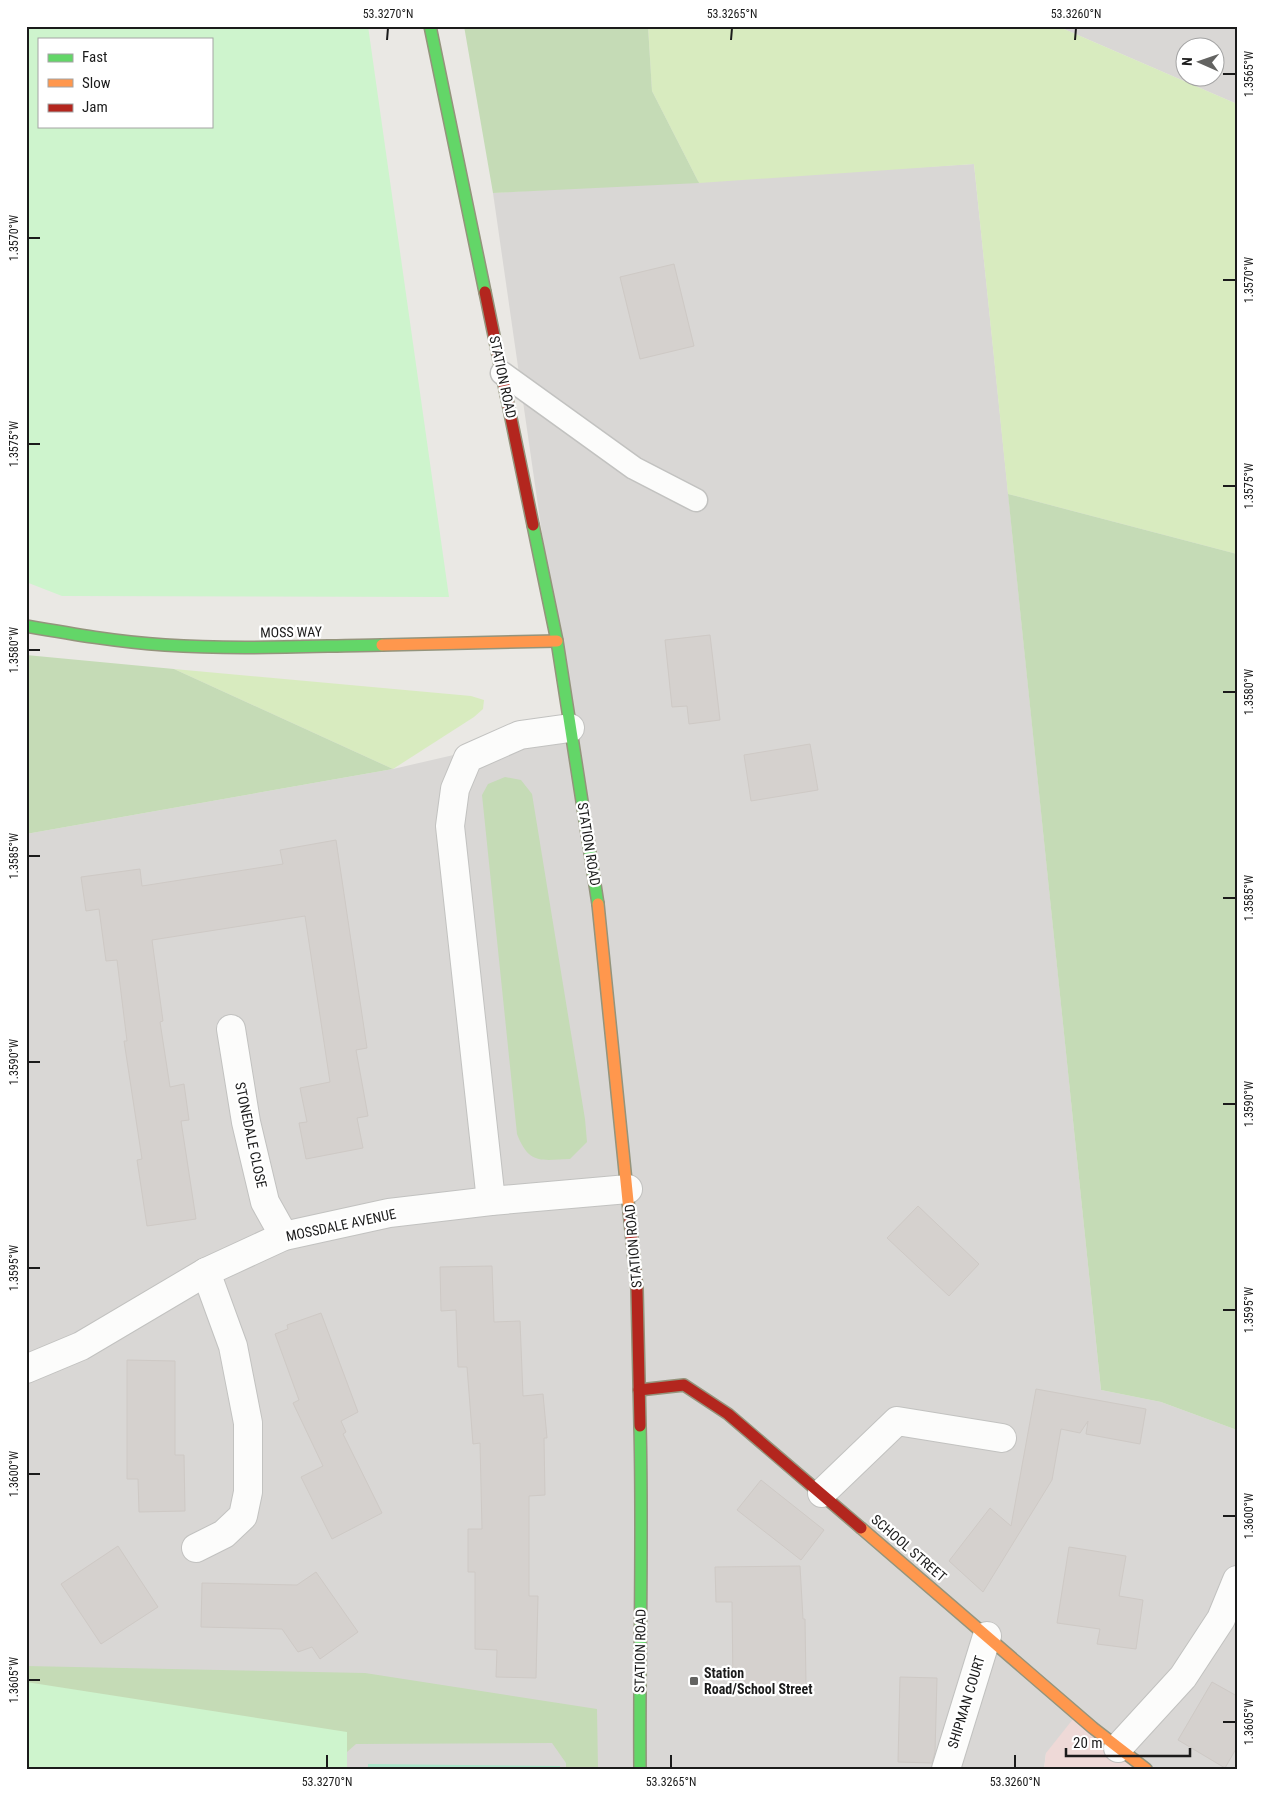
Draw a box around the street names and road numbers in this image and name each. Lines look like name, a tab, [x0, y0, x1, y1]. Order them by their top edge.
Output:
street label: STATION ROAD	[486, 334, 520, 420]
street label: MOSS WAY	[260, 623, 323, 641]
street label: STATION ROAD	[575, 801, 603, 887]
street label: STONEDALE CLOSE	[232, 1081, 270, 1189]
street label: STATION ROAD	[621, 1203, 645, 1289]
street label: MOSSDALE AVENUE	[285, 1206, 397, 1244]
street label: SCHOOL STREET	[868, 1511, 950, 1585]
street label: STATION ROAD	[631, 1609, 649, 1693]
street label: SHIPMAN COURT	[944, 1654, 988, 1750]

